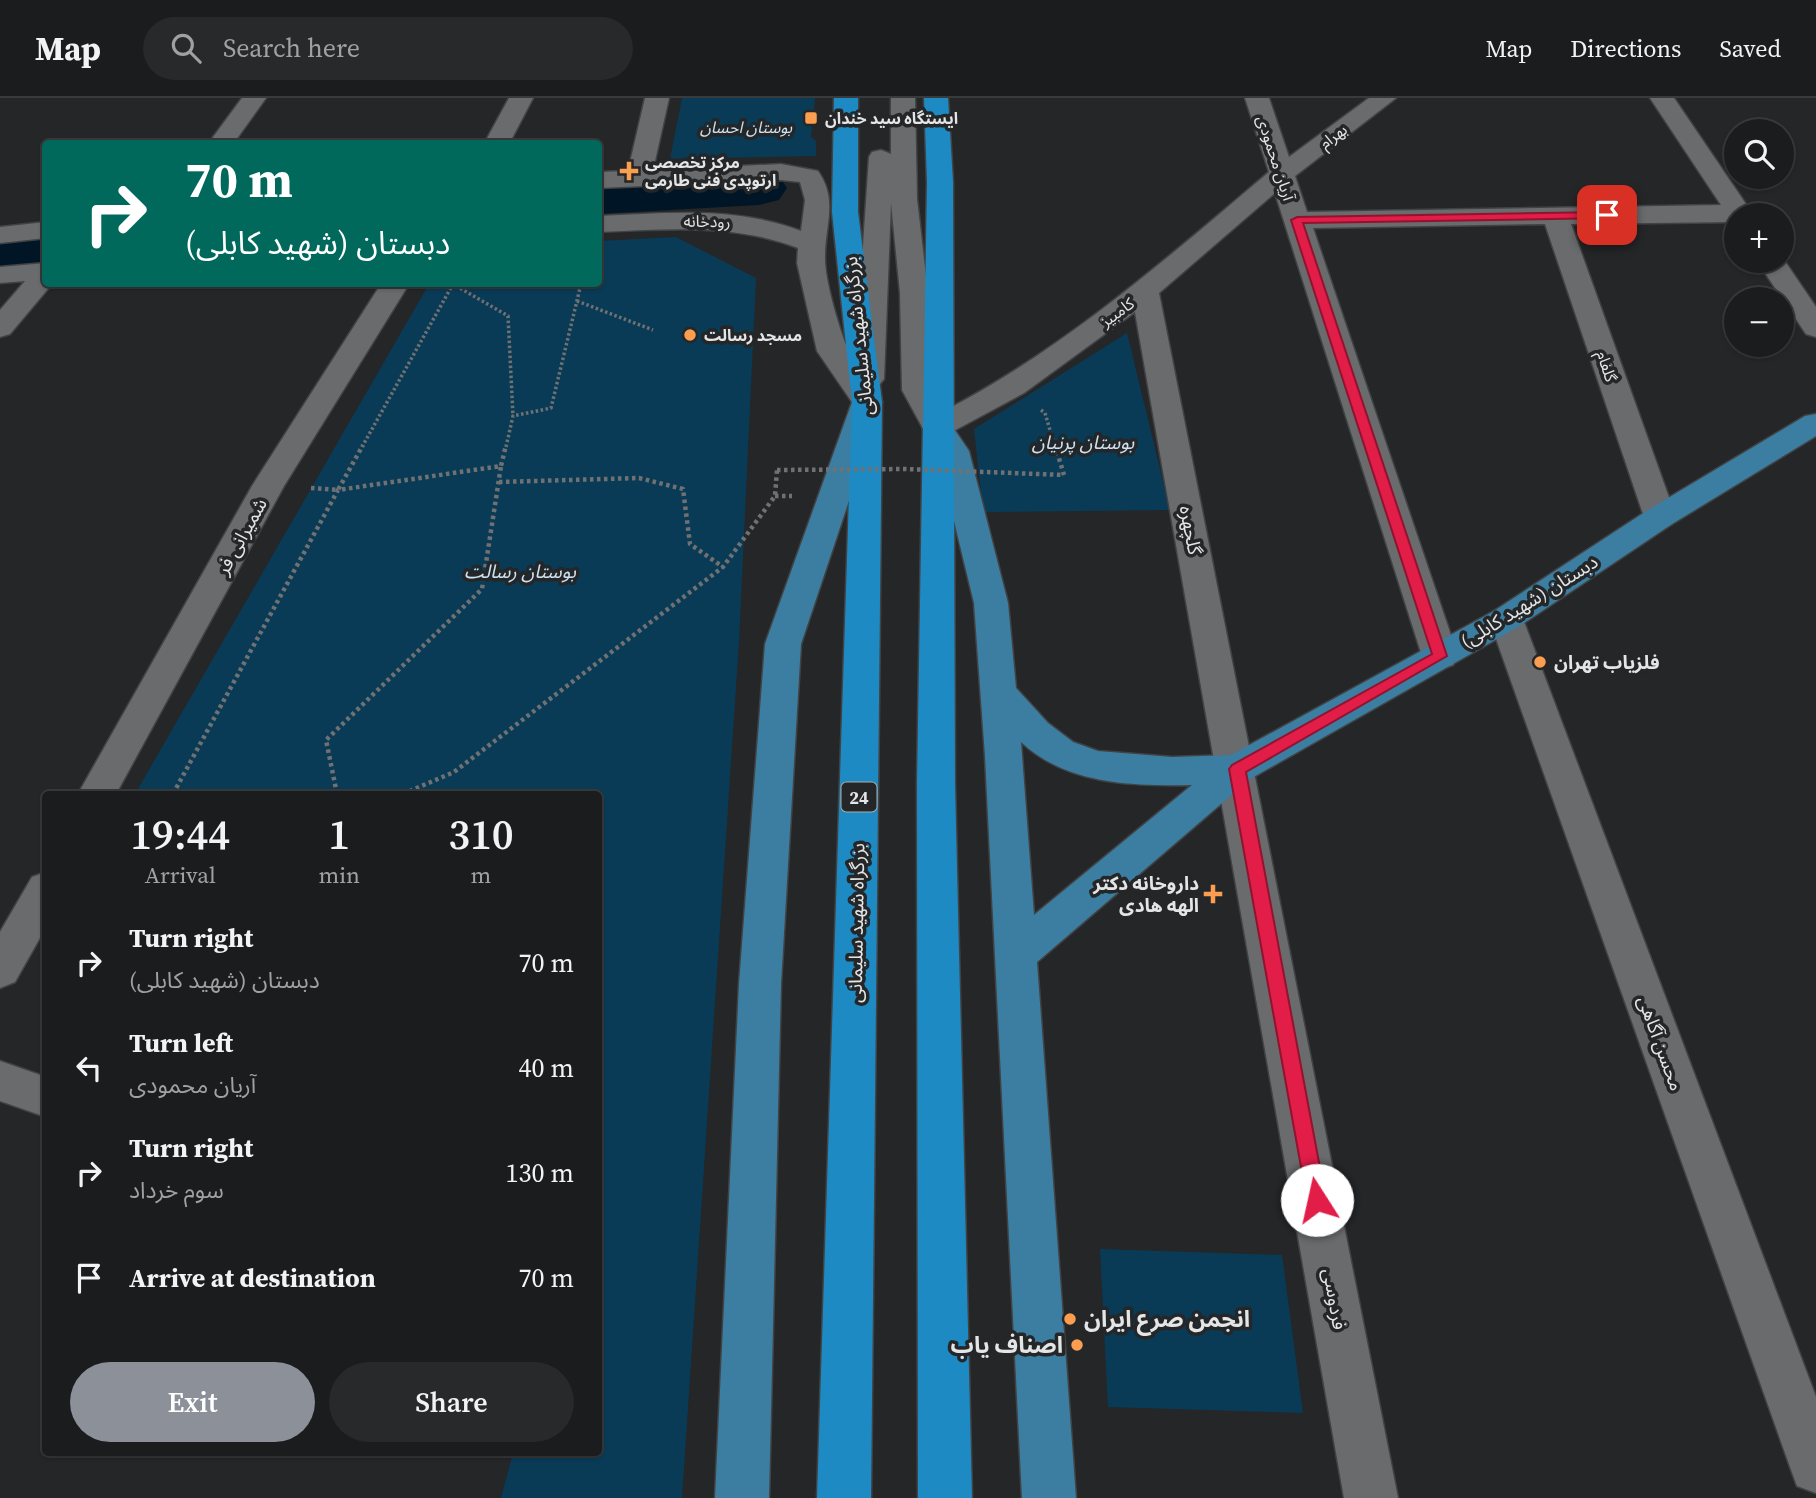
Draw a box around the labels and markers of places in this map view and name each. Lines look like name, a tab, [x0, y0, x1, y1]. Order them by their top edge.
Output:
place label: ایستگاه سید خندان	[825, 107, 958, 129]
marker: ایستگاه سید خندان	[803, 110, 819, 126]
place label: مرکز تخصصی ارتوپدی فنی طارمی	[645, 151, 776, 191]
marker: مرکز تخصصی ارتوپدی فنی طارمی	[619, 161, 639, 181]
pin	[1577, 185, 1637, 245]
place label: مسجد رسالت	[704, 324, 802, 346]
marker: مسجد رسالت	[682, 327, 698, 343]
place label: فلزیاب تهران	[1554, 649, 1660, 675]
marker: فلزیاب تهران	[1532, 654, 1548, 670]
place label: داروخانه دکتر الهه هادی	[1092, 870, 1199, 918]
marker: داروخانه دکتر الهه هادی	[1205, 886, 1221, 902]
place label: انجمن صرع ایران	[1084, 1303, 1250, 1336]
marker: انجمن صرع ایران	[1062, 1311, 1078, 1327]
place label: اصناف یاب	[951, 1329, 1063, 1361]
marker: اصناف یاب	[1069, 1337, 1085, 1353]

